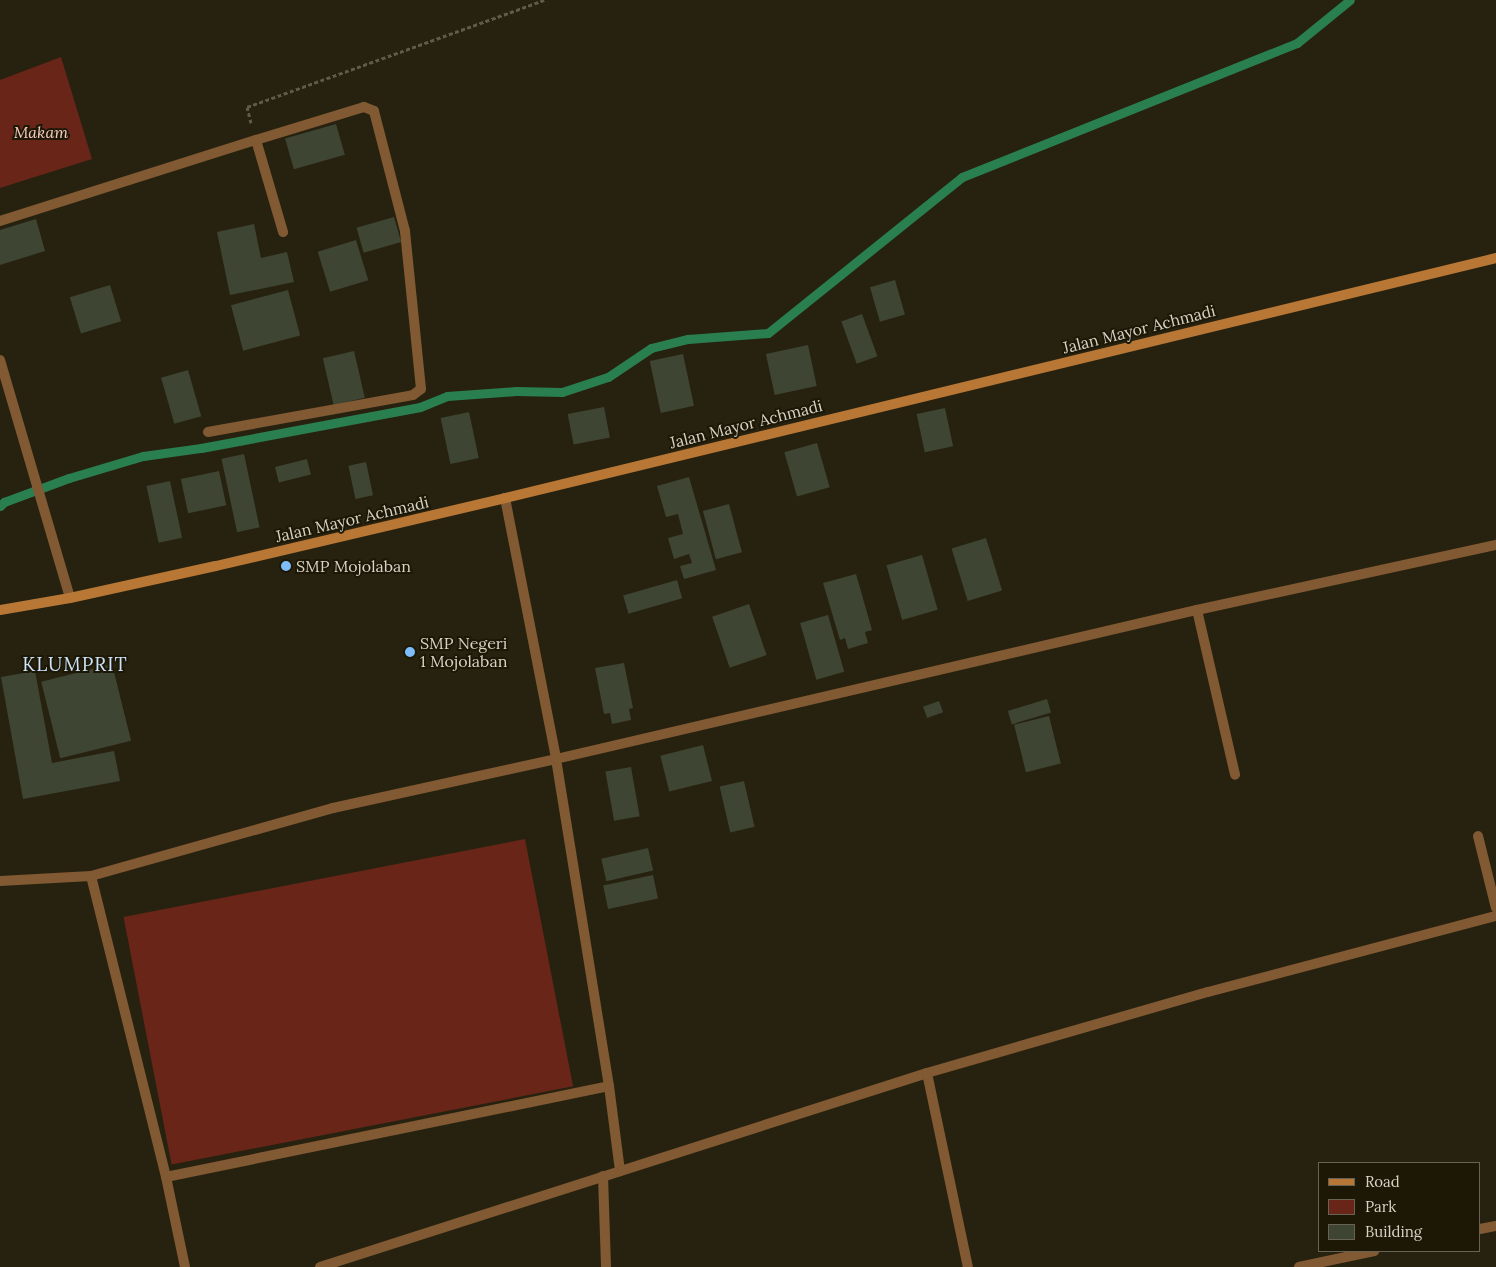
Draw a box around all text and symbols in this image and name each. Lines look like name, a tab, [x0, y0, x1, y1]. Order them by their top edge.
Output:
park label: Makam	[14, 122, 68, 142]
street label: Jalan Mayor Achmadi	[1061, 301, 1217, 357]
street label: Jalan Mayor Achmadi	[668, 396, 824, 452]
street label: Jalan Mayor Achmadi	[273, 492, 431, 546]
place label: SMP Mojolaban	[296, 556, 411, 576]
marker: SMP Mojolaban	[280, 560, 292, 572]
place label: SMP Negeri 1 Mojolaban	[420, 633, 507, 671]
marker: SMP Negeri 1 Mojolaban	[404, 646, 416, 658]
district label: KLUMPRIT	[21, 654, 129, 676]
legend	[1318, 1162, 1481, 1252]
text: Road	[1365, 1172, 1400, 1191]
text: Park	[1365, 1197, 1396, 1216]
text: Building	[1365, 1222, 1422, 1241]

